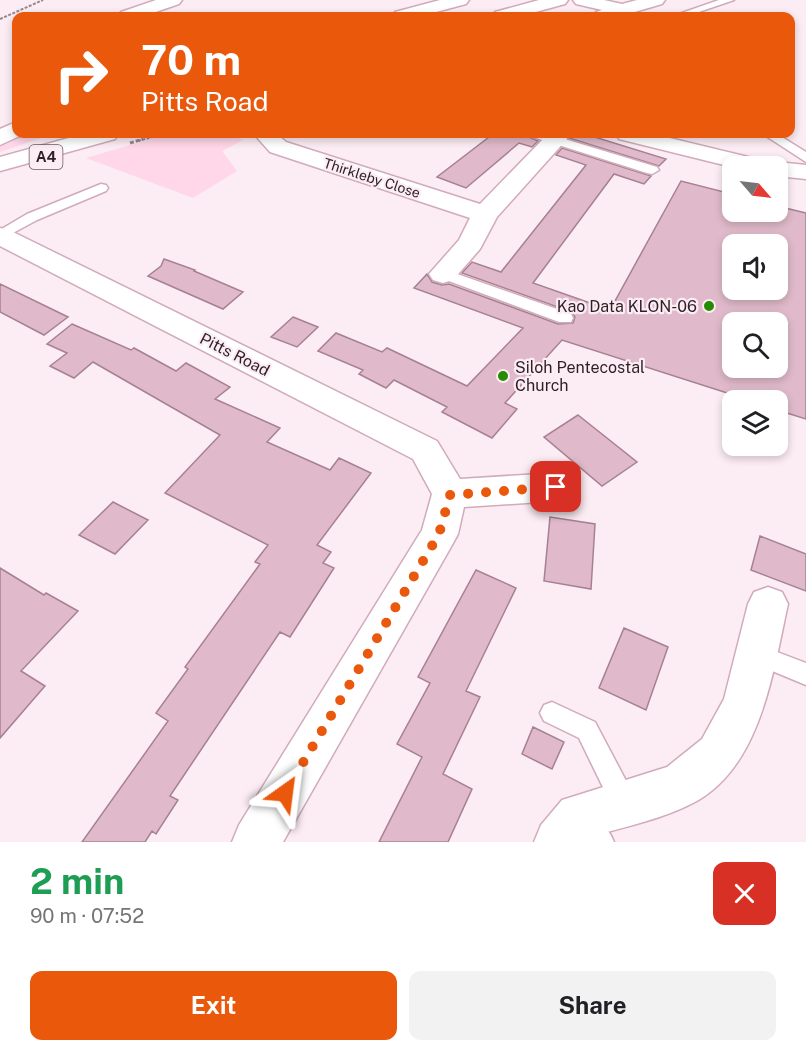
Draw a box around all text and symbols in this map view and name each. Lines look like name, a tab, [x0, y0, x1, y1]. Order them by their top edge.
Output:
text: 70 m	[141, 35, 241, 84]
icon: right	[42, 36, 120, 114]
text: Pitts Road	[141, 85, 269, 117]
road number: A4	[30, 145, 63, 169]
street label: Thirkleby Close	[322, 155, 422, 201]
north arrow	[722, 156, 788, 222]
map controls	[722, 156, 788, 456]
button: sound	[722, 234, 788, 300]
place label: Kao Data KLON-06	[557, 297, 697, 316]
marker: Kao Data KLON-06	[702, 299, 716, 313]
button: search	[722, 312, 788, 378]
street label: Pitts Road	[197, 329, 273, 380]
place label: Siloh Pentecostal Church	[515, 358, 645, 395]
marker: Siloh Pentecostal Church	[496, 369, 510, 383]
button: layers	[722, 390, 788, 456]
pin	[530, 461, 581, 512]
icon: arrive	[539, 470, 572, 503]
position arrow	[253, 761, 317, 825]
text: 2 min	[30, 860, 124, 902]
button: close	[713, 862, 776, 925]
text: 90 m · 07:52	[30, 904, 144, 928]
button: Exit	[30, 971, 397, 1040]
button: Share	[409, 971, 776, 1040]

